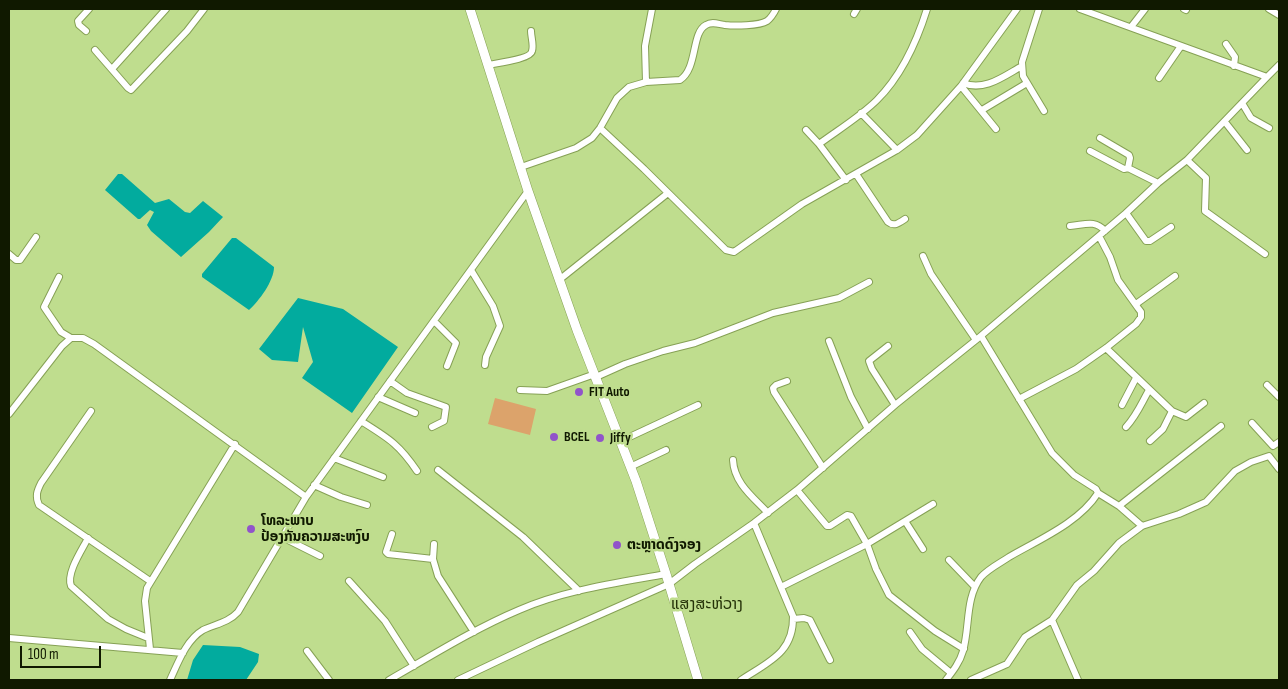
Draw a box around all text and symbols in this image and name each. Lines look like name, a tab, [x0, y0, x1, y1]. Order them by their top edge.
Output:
place label: FIT Auto	[589, 384, 630, 400]
marker: FIT Auto	[573, 386, 585, 398]
place label: BCEL	[564, 429, 589, 445]
place label: Jiffy	[610, 430, 631, 446]
marker: BCEL	[548, 431, 560, 443]
marker: Jiffy	[594, 432, 606, 444]
place label: ໂທລະພາບ ປ້ອງກັນຄວາມສະຫງົບ	[261, 513, 370, 546]
marker: ໂທລະພາບ ປ້ອງກັນຄວາມສະຫງົບ	[245, 523, 257, 535]
place label: ຕະຫຼາດດົງຈອງ	[627, 537, 701, 553]
marker: ຕະຫຼາດດົງຈອງ	[611, 539, 623, 551]
district label: ແສງສະຫ່ວາງ	[671, 595, 743, 615]
scale bar	[22, 636, 104, 668]
text: 100 m	[28, 645, 59, 664]

